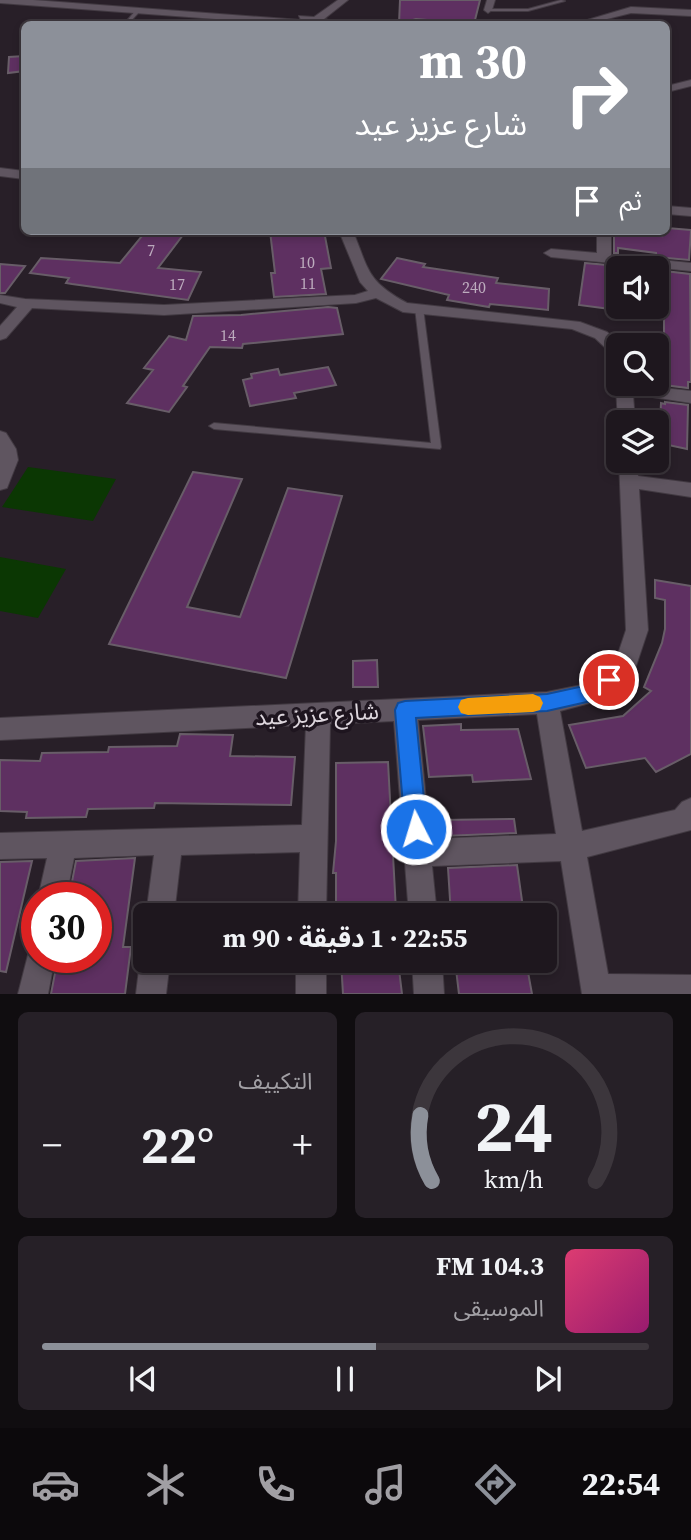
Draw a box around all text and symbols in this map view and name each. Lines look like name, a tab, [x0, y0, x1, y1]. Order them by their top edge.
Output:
text: 30 m	[419, 27, 527, 94]
icon: right	[551, 49, 642, 140]
text: شارع عزيز عيد	[355, 102, 527, 146]
icon: arrive	[568, 182, 606, 220]
text: ثم	[620, 183, 642, 219]
house number: 7	[147, 239, 155, 261]
house number: 10	[299, 251, 315, 273]
map controls	[606, 256, 669, 473]
button: sound	[606, 256, 669, 319]
house number: 11	[300, 272, 316, 294]
house number: 17	[169, 273, 185, 295]
house number: 240	[462, 276, 486, 298]
house number: 14	[220, 324, 236, 346]
button: search	[606, 333, 669, 396]
button: layers	[606, 410, 669, 473]
pin	[579, 650, 639, 710]
icon: arrive	[590, 661, 628, 699]
street label: شارع عزيز عيد	[254, 695, 380, 734]
position arrow	[379, 792, 453, 866]
speed limit sign: 30	[21, 882, 112, 973]
text: 22:55 · 1 دقيقة · 90 m	[223, 920, 467, 956]
text: التكييف	[238, 1065, 313, 1097]
text: 24	[474, 1076, 553, 1175]
text: 22°	[141, 1109, 214, 1180]
text: −	[42, 1119, 62, 1171]
text: +	[292, 1119, 313, 1171]
text: km/h	[484, 1162, 544, 1196]
text: 104.3 FM	[436, 1248, 544, 1284]
text: الموسيقى	[453, 1292, 544, 1324]
icon: previous	[124, 1360, 162, 1398]
icon: pause	[326, 1360, 364, 1398]
icon: next	[529, 1360, 567, 1398]
icon: car	[31, 1460, 80, 1509]
icon: climate	[141, 1460, 190, 1509]
icon: phone	[251, 1460, 300, 1509]
icon: music	[361, 1460, 410, 1509]
icon: directions	[471, 1460, 520, 1509]
text: 22:54	[581, 1462, 660, 1506]

